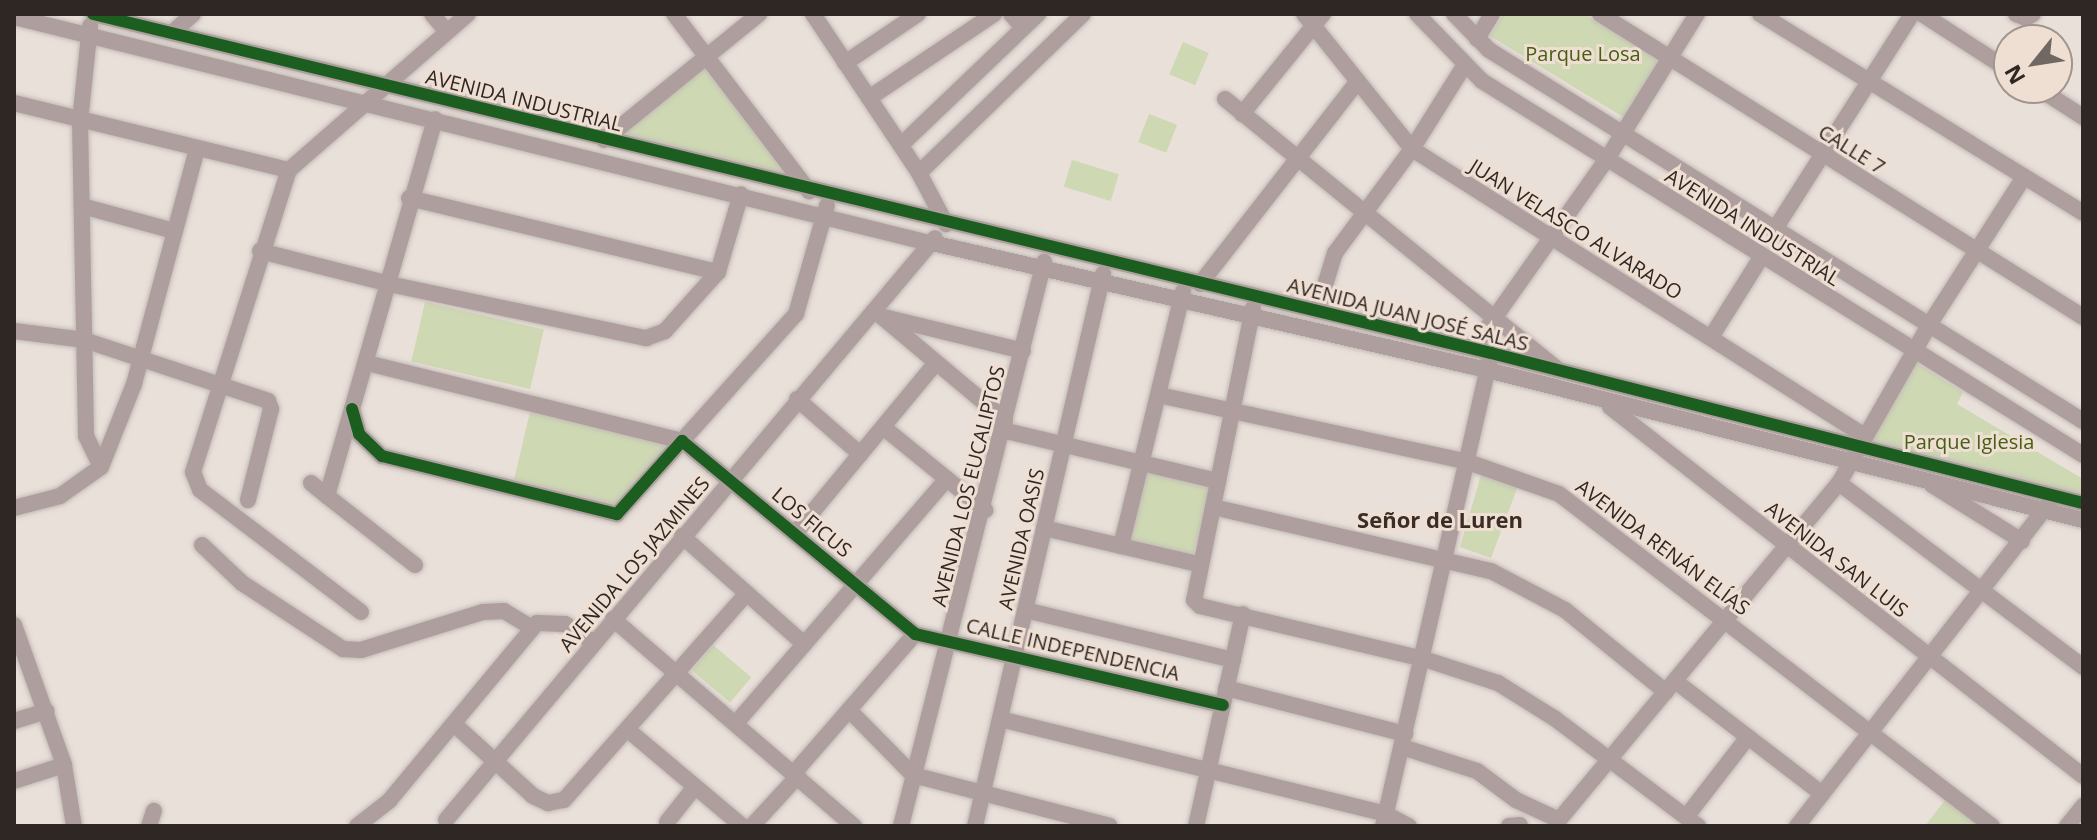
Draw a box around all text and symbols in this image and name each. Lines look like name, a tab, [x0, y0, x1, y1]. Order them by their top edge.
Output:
north arrow	[1993, 24, 2073, 104]
park label: Parque Losa	[1525, 41, 1641, 65]
text: N	[1996, 60, 2031, 90]
street label: AVENIDA INDUSTRIAL	[423, 64, 625, 136]
street label: CALLE 7	[1814, 119, 1890, 179]
street label: JUAN VELASCO ALVARADO	[1465, 154, 1687, 304]
street label: AVENIDA INDUSTRIAL	[1661, 163, 1845, 291]
street label: AVENIDA JUAN JOSÉ SALAS	[1285, 272, 1531, 356]
street label: AVENIDA LOS EUCALIPTOS	[926, 363, 1010, 609]
park label: Parque Iglesia	[1904, 429, 2034, 453]
street label: AVENIDA OASIS	[993, 466, 1049, 612]
street label: AVENIDA LOS JAZMINES	[554, 472, 714, 656]
street label: AVENIDA RENÁN ELÍAS	[1572, 474, 1754, 620]
street label: LOS FICUS	[767, 482, 857, 562]
street label: AVENIDA SAN LUIS	[1761, 496, 1913, 622]
district label: Señor de Luren	[1357, 507, 1523, 533]
street label: CALLE INDEPENDENCIA	[964, 613, 1182, 685]

